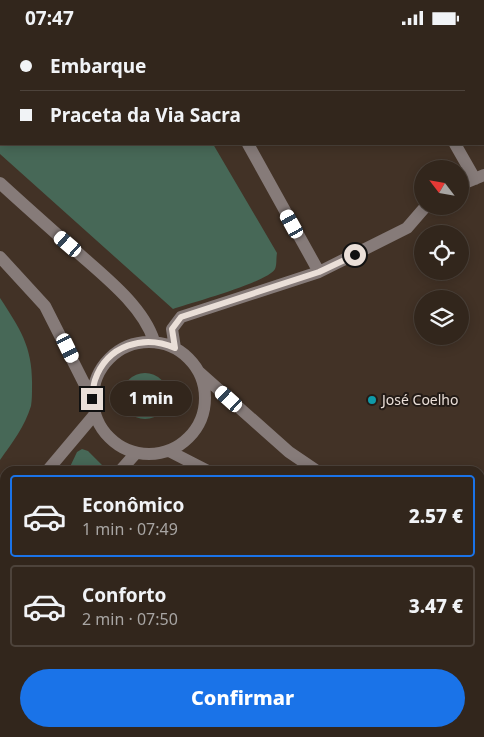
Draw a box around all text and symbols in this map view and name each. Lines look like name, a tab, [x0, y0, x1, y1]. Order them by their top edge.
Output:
text: 07:47	[25, 5, 74, 31]
text: Embarque	[50, 53, 146, 79]
text: Praceta da Via Sacra	[50, 102, 241, 128]
north arrow	[414, 160, 469, 215]
map controls	[414, 160, 469, 345]
car	[278, 207, 305, 241]
button: locate	[414, 225, 469, 280]
car	[51, 228, 84, 260]
route start	[344, 244, 366, 266]
button: layers	[414, 290, 469, 345]
car	[54, 331, 81, 365]
callout: 1 min	[110, 381, 192, 417]
car	[212, 383, 245, 415]
text: 1 min	[129, 387, 173, 409]
route end	[81, 388, 103, 410]
place label: José Coelho	[380, 390, 458, 409]
marker: José Coelho	[366, 394, 378, 406]
text: Econômico	[82, 492, 184, 518]
icon: car	[22, 494, 67, 539]
text: 2.57 €	[409, 503, 463, 529]
text: 1 min · 07:49	[82, 518, 178, 540]
text: Conforto	[82, 582, 166, 608]
icon: car	[22, 584, 67, 629]
text: 3.47 €	[409, 593, 463, 619]
text: 2 min · 07:50	[82, 608, 178, 630]
button: Confirmar	[20, 669, 465, 727]

